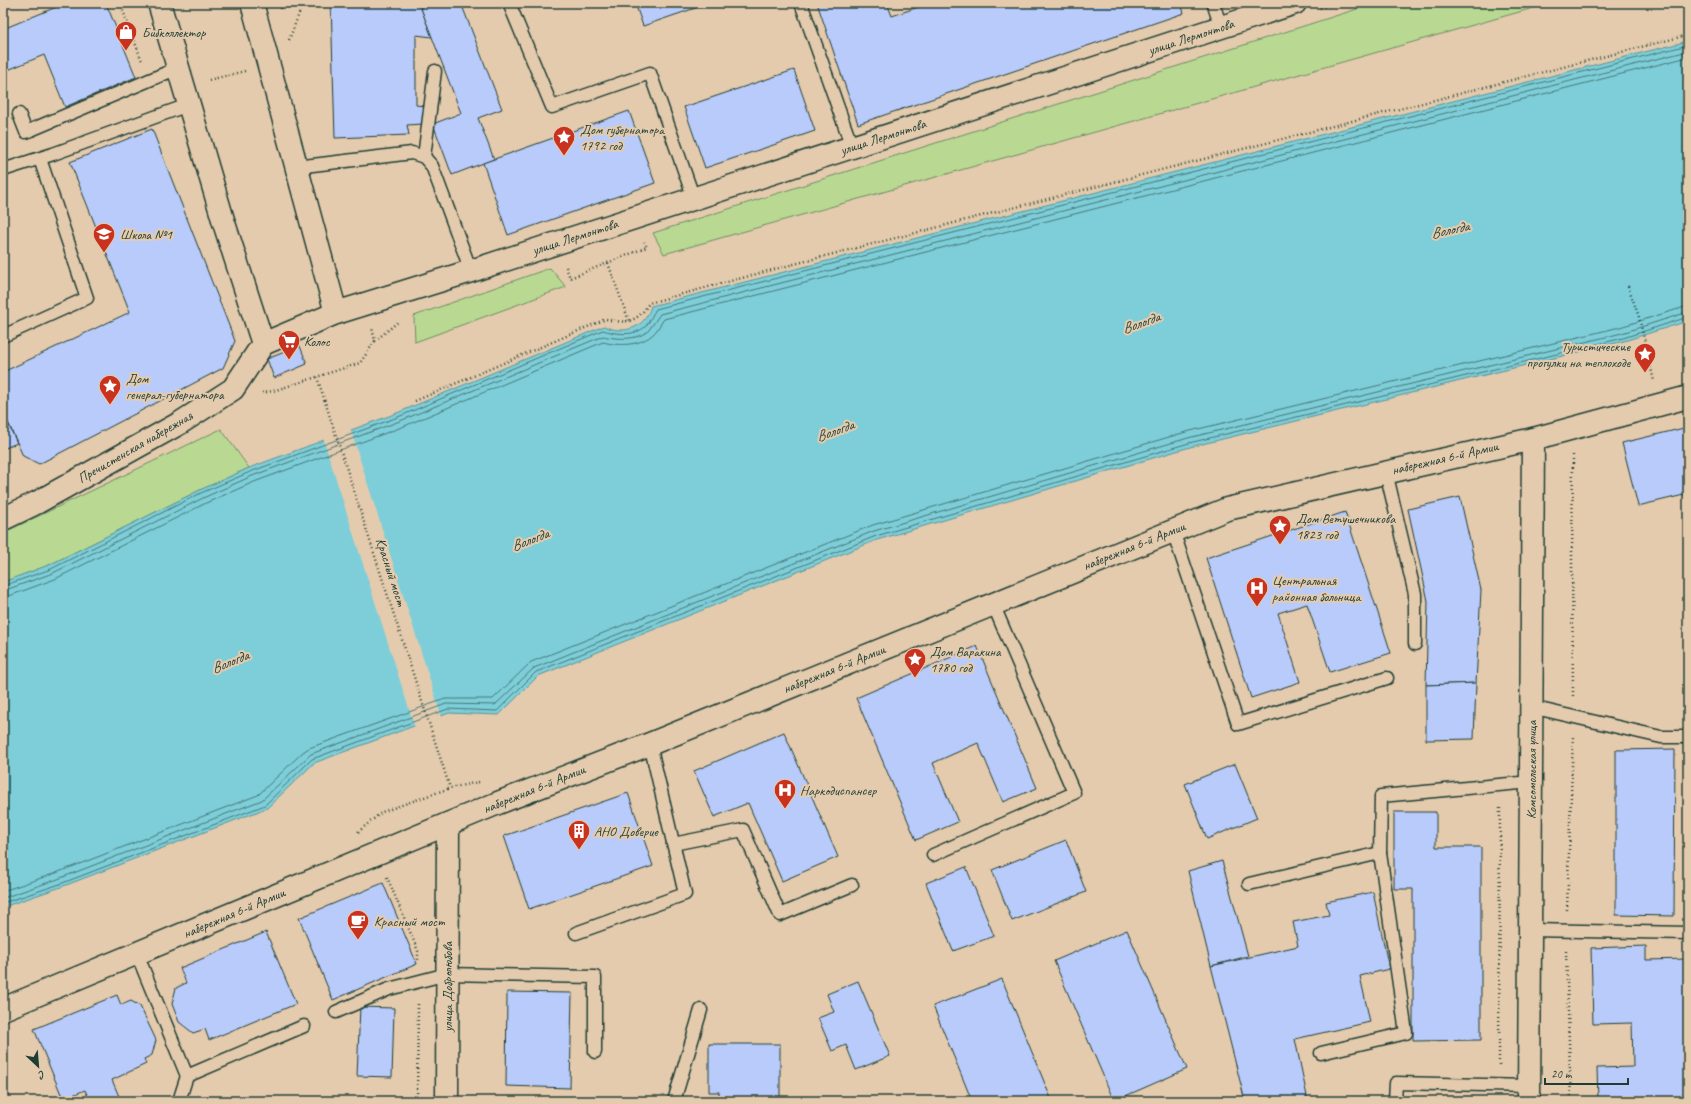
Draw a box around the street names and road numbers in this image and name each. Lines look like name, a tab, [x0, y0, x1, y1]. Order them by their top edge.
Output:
street label: улица Лермонтова	[1145, 15, 1237, 59]
street label: улица Лермонтова	[837, 115, 929, 159]
street label: улица Лермонтова	[529, 215, 621, 259]
street label: Пречистенская набережная	[74, 407, 196, 487]
street label: набережная 6-й Армии	[1390, 437, 1501, 479]
street label: набережная 6-й Армии	[1080, 517, 1188, 574]
street label: Красный мост	[372, 536, 410, 609]
street label: набережная 6-й Армии	[780, 640, 888, 697]
street label: Комсомольская улица	[1523, 719, 1540, 819]
street label: набережная 6-й Армии	[480, 760, 588, 817]
street label: набережная 6-й Армии	[181, 884, 288, 942]
street label: улица Добролюбова	[439, 941, 456, 1033]

